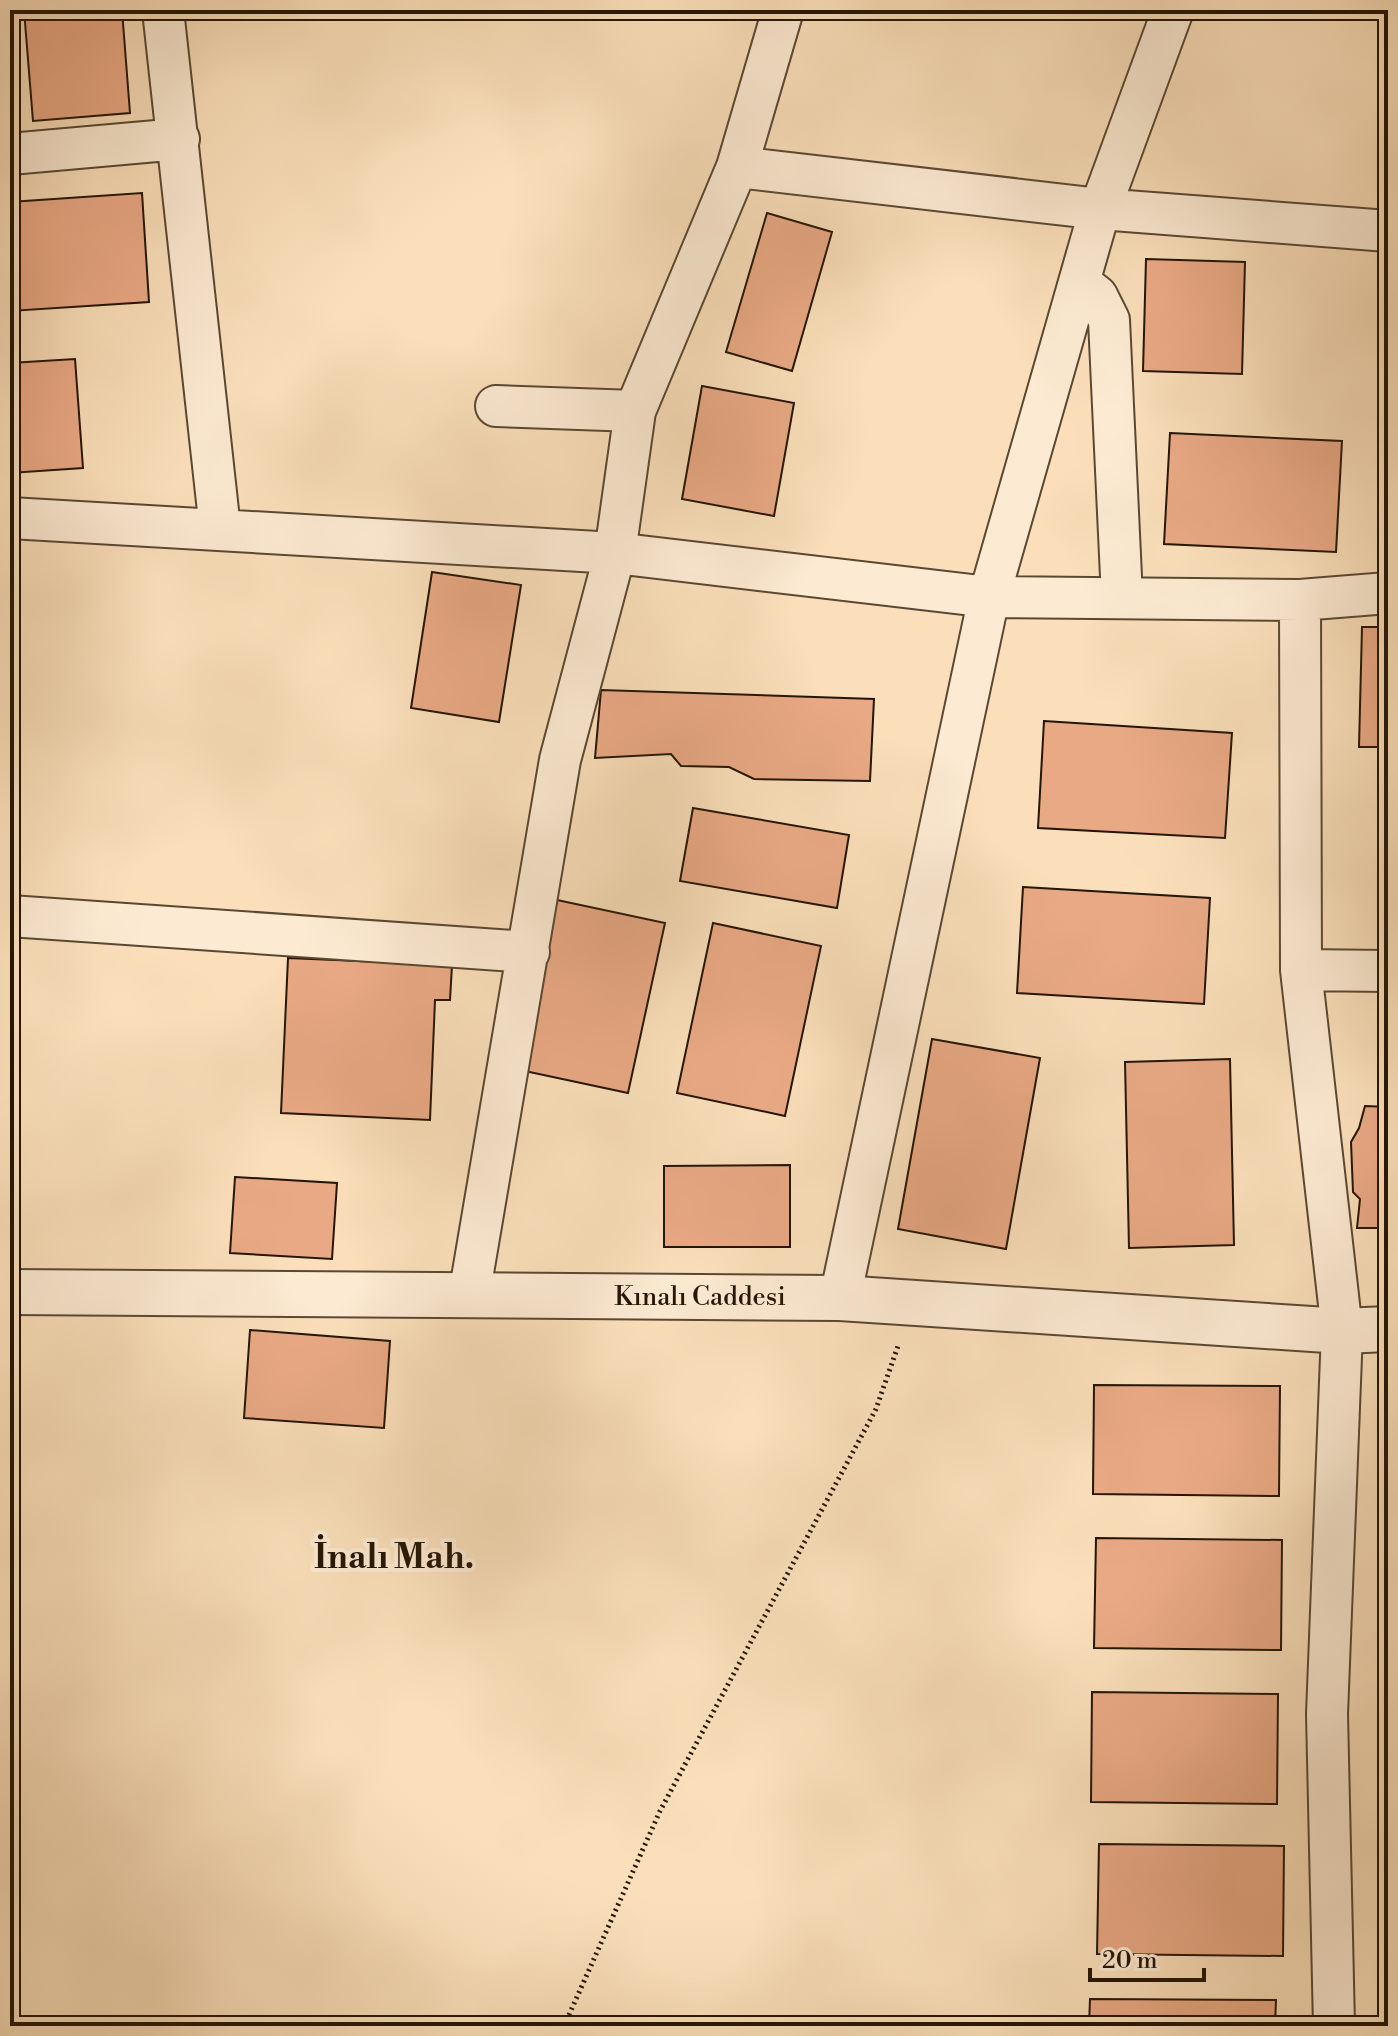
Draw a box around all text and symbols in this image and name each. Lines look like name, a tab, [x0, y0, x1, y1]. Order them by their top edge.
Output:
street label: Kınalı Caddesi	[614, 1281, 786, 1313]
district label: İnalı Mah.	[314, 1534, 474, 1579]
scale bar	[1090, 1932, 1204, 1982]
text: 20 m	[1102, 1946, 1158, 1976]

